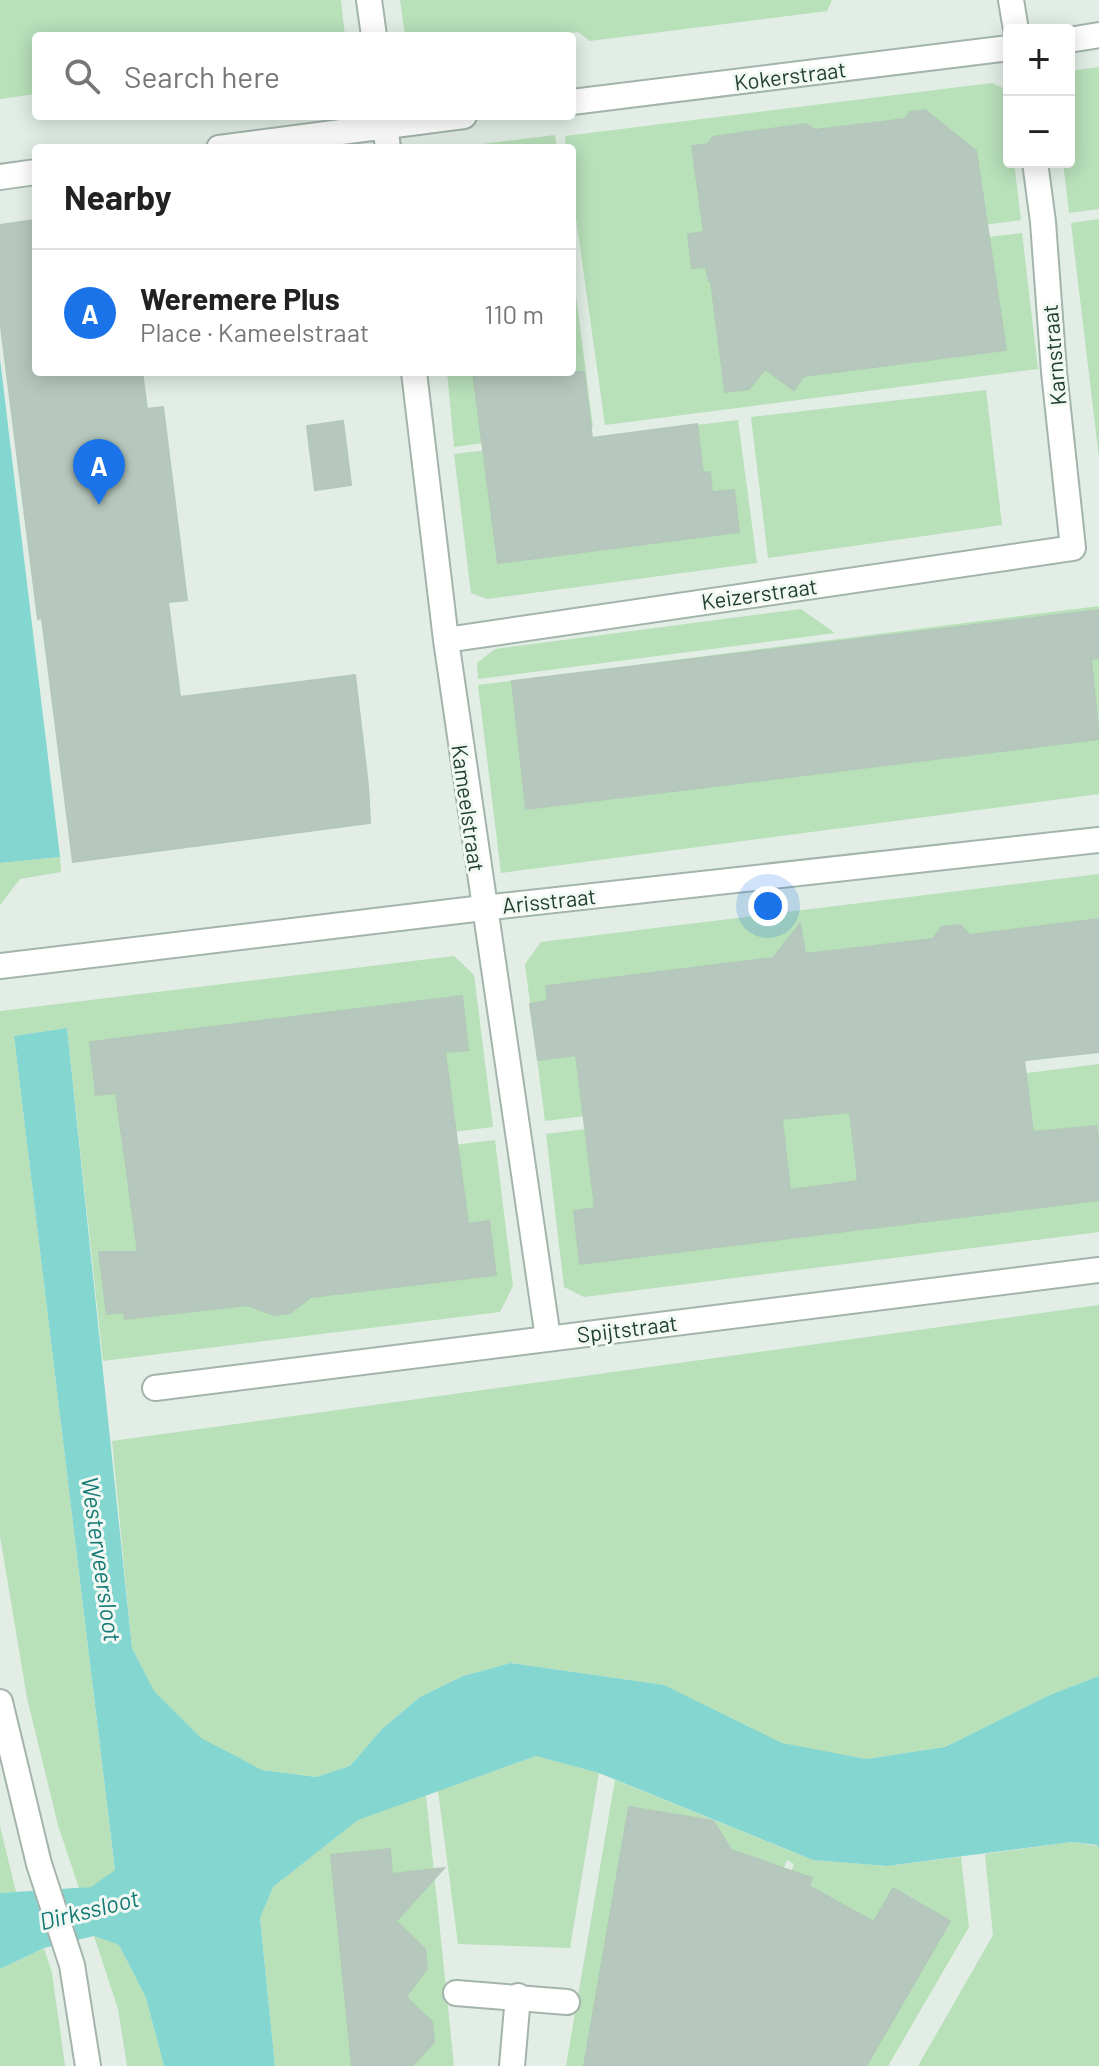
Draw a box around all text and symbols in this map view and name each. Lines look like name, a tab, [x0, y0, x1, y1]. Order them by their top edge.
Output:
map controls	[1003, 24, 1075, 168]
button: +	[1003, 24, 1075, 96]
search box	[32, 32, 576, 120]
icon: search	[60, 54, 104, 98]
street label: Kokerstraat	[733, 55, 847, 95]
text: Search here	[124, 58, 280, 94]
button: −	[1003, 96, 1075, 168]
text: Nearby	[64, 176, 172, 217]
text: Weremere Plus	[140, 280, 340, 316]
text: A	[81, 298, 99, 329]
text: 110 m	[484, 298, 544, 329]
street label: Karnstraat	[1036, 303, 1070, 407]
text: Place · Kameelstraat	[140, 316, 369, 347]
pin: A	[73, 439, 125, 505]
street label: Keizerstraat	[699, 572, 819, 614]
street label: Kameelstraat	[447, 743, 491, 873]
street label: Arisstraat	[501, 882, 597, 918]
your location	[748, 886, 788, 926]
street label: Spijtstraat	[575, 1309, 679, 1347]
water label: Westerveersloot	[76, 1475, 128, 1644]
water label: Dirkssloot	[36, 1883, 142, 1935]

